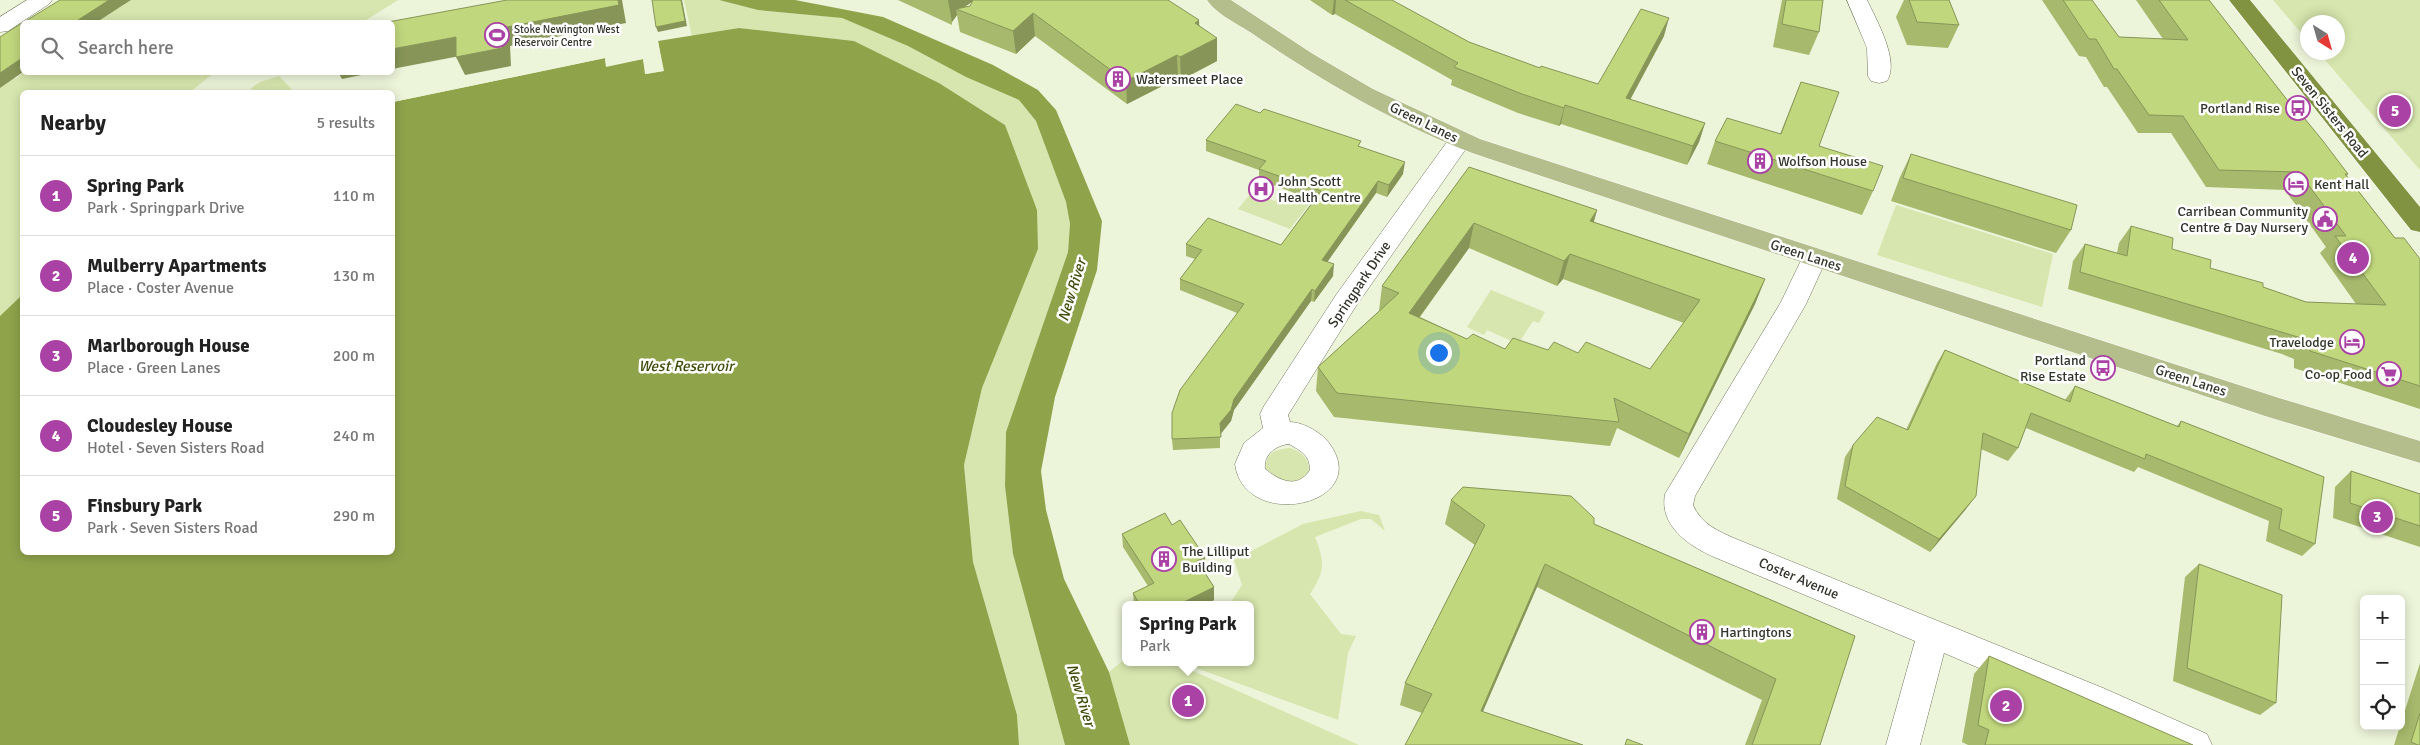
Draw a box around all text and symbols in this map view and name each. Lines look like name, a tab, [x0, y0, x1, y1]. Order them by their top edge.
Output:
north arrow	[2300, 15, 2345, 60]
search box	[20, 20, 395, 75]
sports icon: Stoke Newington West Reservoir Centre	[484, 22, 510, 48]
place label: Stoke Newington West Reservoir Centre	[514, 23, 620, 49]
icon: search	[38, 34, 66, 62]
text: Search here	[78, 36, 174, 60]
street label: Seven Sisters Road	[2288, 63, 2372, 161]
building icon: Watersmeet Place	[1105, 66, 1131, 92]
place label: Watersmeet Place	[1136, 71, 1243, 88]
pin: 5	[2379, 92, 2411, 130]
bus stop icon: Portland Rise	[2285, 95, 2311, 121]
street label: Green Lanes	[1387, 99, 1461, 146]
place label: Portland Rise	[2200, 100, 2280, 117]
text: Nearby	[40, 110, 106, 136]
text: 5 results	[316, 113, 375, 133]
building icon: Wolfson House	[1747, 148, 1773, 174]
place label: Wolfson House	[1778, 153, 1867, 170]
hotel icon: Kent Hall	[2283, 171, 2309, 197]
place label: John Scott Health Centre	[1278, 173, 1361, 206]
text: Spring Park	[87, 174, 184, 198]
hospital icon: John Scott Health Centre	[1248, 176, 1274, 202]
place label: Kent Hall	[2314, 176, 2369, 193]
text: 1	[52, 186, 60, 206]
text: 110 m	[333, 186, 375, 206]
text: Park · Springpark Drive	[87, 198, 245, 218]
place label: Carribean Community Centre & Day Nursery	[2178, 203, 2308, 236]
public building icon: Carribean Community Centre & Day Nursery	[2312, 206, 2338, 232]
street label: Green Lanes	[1768, 236, 1843, 275]
street label: Springpark Drive	[1324, 238, 1395, 331]
pin: 4	[2337, 239, 2369, 277]
text: Mulberry Apartments	[87, 254, 266, 278]
water label: New River	[1054, 254, 1091, 323]
text: 2	[52, 266, 60, 286]
text: 130 m	[333, 266, 375, 286]
text: Place · Coster Avenue	[87, 278, 234, 298]
hotel icon: Travelodge	[2339, 329, 2365, 355]
text: Marlborough House	[87, 334, 250, 358]
place label: Travelodge	[2270, 334, 2334, 351]
your location	[1426, 340, 1452, 366]
text: 3	[52, 346, 60, 366]
text: 200 m	[333, 346, 375, 366]
place label: Portland Rise Estate	[2020, 352, 2086, 385]
bus stop icon: Portland Rise Estate	[2090, 355, 2116, 381]
water label: West Reservoir	[638, 357, 736, 375]
text: Place · Green Lanes	[87, 358, 220, 378]
street label: Green Lanes	[2153, 361, 2228, 400]
supermarket icon: Co-op Food	[2376, 361, 2402, 387]
place label: Co-op Food	[2305, 366, 2372, 383]
text: Cloudesley House	[87, 414, 233, 438]
text: 4	[52, 426, 60, 446]
text: 240 m	[333, 426, 375, 446]
text: Hotel · Seven Sisters Road	[87, 438, 264, 458]
text: Finsbury Park	[87, 494, 202, 518]
pin: 3	[2361, 498, 2393, 536]
text: 5	[52, 506, 60, 526]
text: 290 m	[333, 506, 375, 526]
text: Park · Seven Sisters Road	[87, 518, 258, 538]
place label: The Lilliput Building	[1182, 543, 1249, 576]
building icon: The Lilliput Building	[1151, 546, 1177, 572]
street label: Coster Avenue	[1756, 554, 1842, 603]
map controls	[2360, 595, 2405, 730]
button: +	[2360, 595, 2405, 640]
popup	[1122, 601, 1254, 666]
text: Spring Park	[1139, 612, 1237, 636]
building icon: Hartingtons	[1689, 619, 1715, 645]
place label: Hartingtons	[1720, 624, 1792, 641]
text: Park	[1139, 636, 1170, 656]
button: −	[2360, 640, 2405, 685]
water label: New River	[1063, 662, 1100, 731]
pin: 1	[1172, 682, 1204, 720]
button: locate	[2360, 685, 2405, 730]
pin: 2	[1990, 687, 2022, 725]

